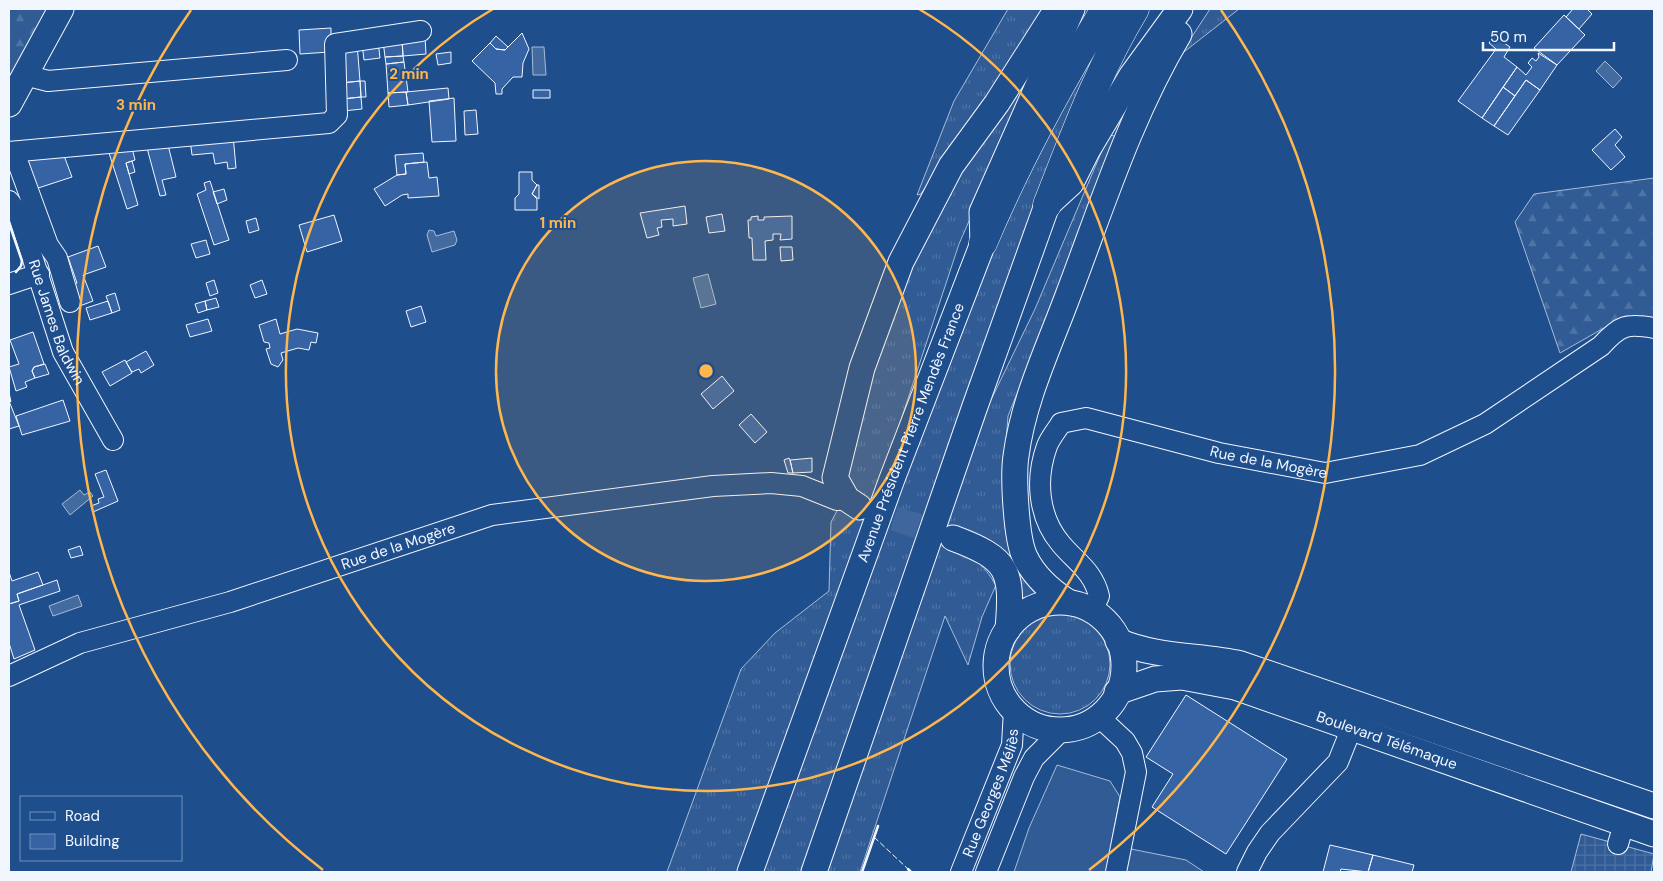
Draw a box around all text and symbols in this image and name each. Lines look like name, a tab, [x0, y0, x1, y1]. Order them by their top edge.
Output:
scale bar	[1483, 20, 1614, 52]
text: 50 m	[1490, 27, 1527, 47]
text: 2 min	[389, 64, 429, 84]
text: 3 min	[116, 95, 156, 115]
text: 1 min	[540, 213, 576, 233]
street label: Rue James Baldwin	[24, 257, 90, 389]
street label: Avenue Président Pierre Mendès France	[853, 300, 969, 565]
centre of rings	[697, 362, 715, 380]
street label: Rue de la Mogère	[1208, 441, 1329, 483]
street label: Rue de la Mogère	[338, 518, 458, 574]
street label: Boulevard Télémaque	[1314, 706, 1460, 774]
street label: Rue Georges Méliès	[958, 728, 1023, 860]
legend	[20, 796, 182, 861]
text: Road	[65, 806, 100, 826]
text: Building	[65, 831, 120, 851]

